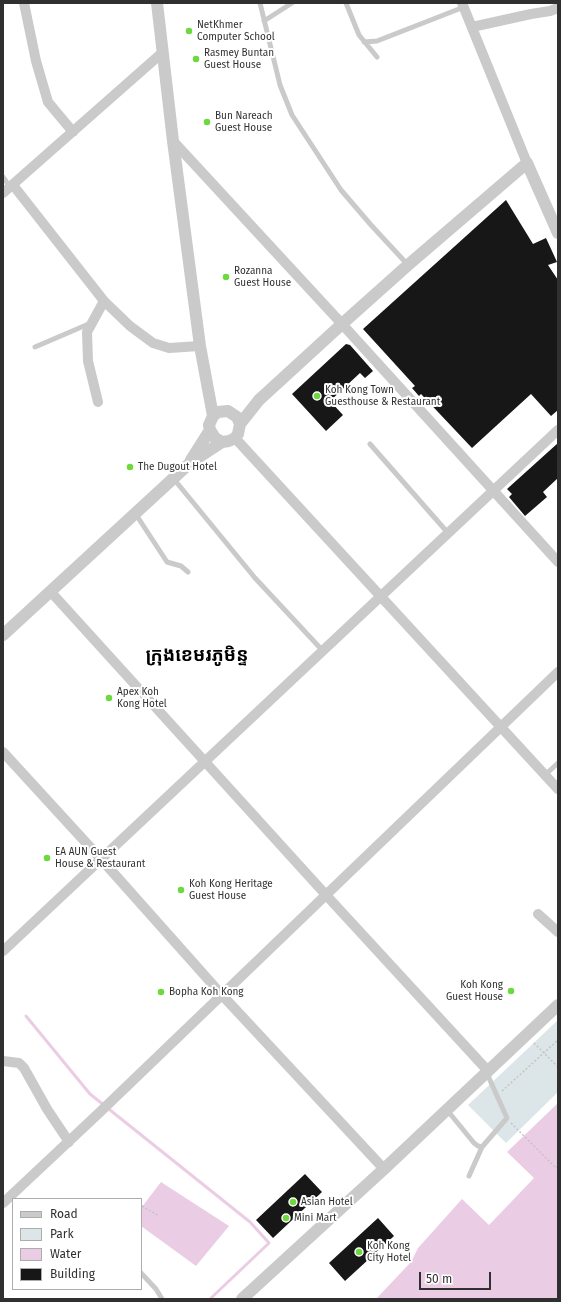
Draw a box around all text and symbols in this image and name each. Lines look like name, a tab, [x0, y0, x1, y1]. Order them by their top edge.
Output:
place label: NetKhmer Computer School	[197, 19, 275, 42]
marker: NetKhmer Computer School	[184, 26, 194, 36]
place label: Rasmey Buntan Guest House	[204, 47, 274, 70]
marker: Rasmey Buntan Guest House	[191, 54, 201, 64]
place label: Bun Nareach Guest House	[215, 110, 273, 134]
marker: Bun Nareach Guest House	[202, 117, 212, 127]
place label: Rozanna Guest House	[234, 265, 291, 288]
marker: Rozanna Guest House	[221, 272, 231, 282]
place label: Koh Kong Town Guesthouse & Restaurant	[325, 384, 440, 408]
marker: Koh Kong Town Guesthouse & Restaurant	[312, 391, 322, 401]
place label: The Dugout Hotel	[138, 461, 217, 473]
marker: The Dugout Hotel	[125, 462, 135, 472]
district label: ក្រុងខេមរភូមិន្ទ	[146, 645, 248, 667]
place label: Apex Koh Kong Hotel	[117, 686, 167, 710]
marker: Apex Koh Kong Hotel	[104, 693, 114, 703]
place label: EA AUN Guest House & Restaurant	[55, 846, 145, 870]
marker: EA AUN Guest House & Restaurant	[42, 853, 52, 863]
place label: Koh Kong Heritage Guest House	[189, 878, 273, 902]
marker: Koh Kong Heritage Guest House	[176, 885, 186, 895]
place label: Koh Kong Guest House	[446, 979, 503, 1002]
place label: Bopha Koh Kong	[169, 986, 244, 998]
marker: Koh Kong Guest House	[506, 986, 516, 996]
marker: Bopha Koh Kong	[156, 987, 166, 997]
place label: Asian Hotel	[301, 1196, 353, 1208]
marker: Asian Hotel	[288, 1197, 298, 1207]
legend	[12, 1198, 142, 1290]
text: Road	[50, 1207, 78, 1221]
place label: Mini Mart	[294, 1212, 337, 1224]
marker: Mini Mart	[281, 1213, 291, 1223]
text: Park	[50, 1227, 74, 1241]
place label: Koh Kong City Hotel	[367, 1240, 411, 1264]
text: Water	[50, 1247, 81, 1261]
marker: Koh Kong City Hotel	[354, 1247, 364, 1257]
scale bar	[421, 1264, 493, 1290]
text: Building	[50, 1267, 95, 1281]
text: 50 m	[426, 1272, 452, 1286]

